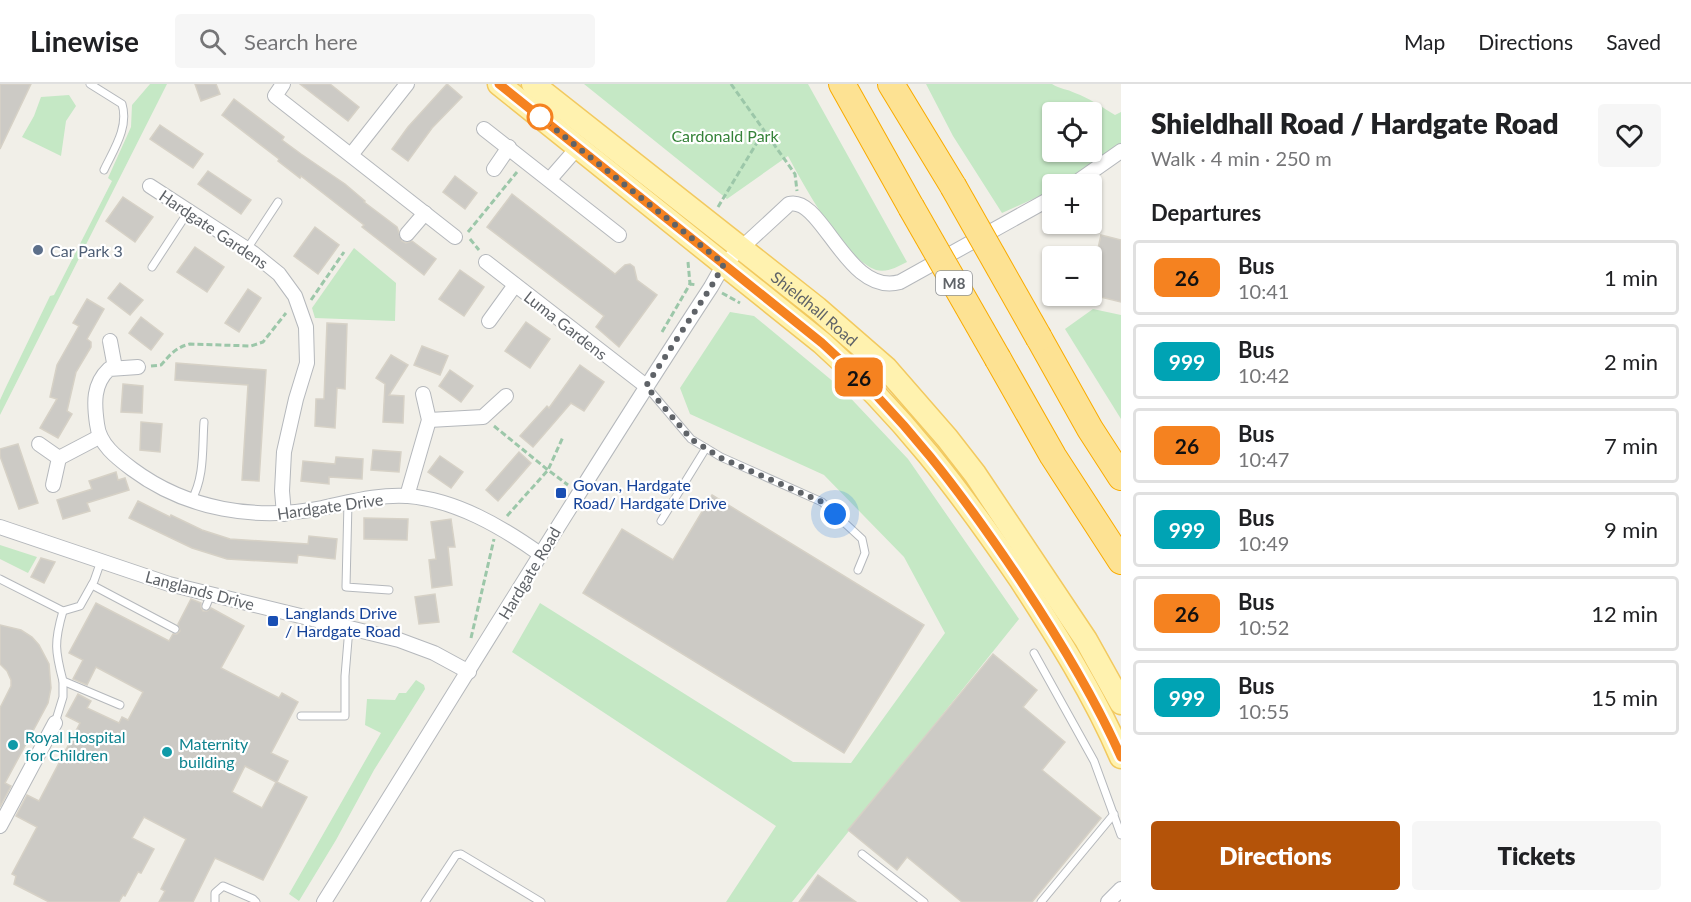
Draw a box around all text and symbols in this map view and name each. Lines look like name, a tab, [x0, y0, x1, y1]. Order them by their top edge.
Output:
search box	[175, 14, 595, 68]
text: Linewise	[30, 24, 139, 58]
icon: search	[196, 25, 229, 58]
text: Search here	[244, 28, 358, 55]
text: Map	[1404, 29, 1445, 54]
text: Directions	[1478, 29, 1573, 54]
text: Saved	[1606, 29, 1661, 54]
map controls	[1042, 102, 1102, 306]
button: locate	[1042, 102, 1102, 162]
unlabelled marker	[527, 104, 553, 130]
button: heart	[1598, 104, 1661, 167]
text: Shieldhall Road / Hardgate Road	[1151, 106, 1559, 140]
park label: Cardonald Park	[671, 126, 779, 145]
text: Walk · 4 min · 250 m	[1151, 146, 1332, 170]
button: +	[1042, 174, 1102, 234]
street label: Hardgate Gardens	[156, 186, 272, 272]
text: Departures	[1151, 199, 1261, 226]
place label: Car Park 3	[50, 241, 123, 260]
marker: Car Park 3	[31, 243, 45, 257]
button: −	[1042, 246, 1102, 306]
text: Bus	[1238, 252, 1274, 279]
text: 1 min	[1604, 264, 1658, 291]
text: 26	[1175, 265, 1199, 290]
street label: Shieldhall Road	[768, 266, 862, 349]
road number: M8	[936, 271, 972, 295]
text: 10:41	[1238, 279, 1289, 303]
street label: Luma Gardens	[521, 287, 611, 363]
text: Bus	[1238, 336, 1274, 363]
text: 2 min	[1604, 348, 1658, 375]
text: 999	[1169, 349, 1205, 374]
line badge: 26	[832, 358, 886, 396]
text: 10:42	[1238, 363, 1289, 387]
text: 26	[847, 365, 871, 390]
text: Bus	[1238, 420, 1274, 447]
text: 7 min	[1604, 432, 1658, 459]
text: 26	[1175, 433, 1199, 458]
text: 10:47	[1238, 447, 1289, 471]
place label: Govan, Hardgate Road/ Hardgate Drive	[573, 475, 727, 512]
marker: Govan, Hardgate Road/ Hardgate Drive	[554, 486, 568, 500]
street label: Hardgate Drive	[276, 489, 384, 523]
your location	[820, 499, 850, 529]
text: Bus	[1238, 504, 1274, 531]
text: 9 min	[1604, 516, 1658, 543]
text: 999	[1169, 517, 1205, 542]
street label: Hardgate Road	[494, 523, 564, 623]
text: 10:49	[1238, 531, 1289, 555]
street label: Langlands Drive	[143, 566, 257, 614]
text: Bus	[1238, 588, 1274, 615]
text: 12 min	[1591, 600, 1658, 627]
text: 26	[1175, 601, 1199, 626]
place label: Langlands Drive / Hardgate Road	[285, 603, 401, 640]
marker: Langlands Drive / Hardgate Road	[266, 614, 280, 628]
text: 10:52	[1238, 615, 1289, 639]
text: Bus	[1238, 672, 1274, 699]
text: 15 min	[1591, 684, 1658, 711]
text: 999	[1169, 685, 1205, 710]
text: 10:55	[1238, 699, 1289, 723]
place label: Royal Hospital for Children	[25, 727, 125, 764]
place label: Maternity building	[179, 734, 249, 771]
marker: Royal Hospital for Children	[6, 738, 20, 752]
marker: Maternity building	[160, 745, 174, 759]
button: Directions	[1151, 821, 1400, 890]
button: Tickets	[1412, 821, 1661, 890]

